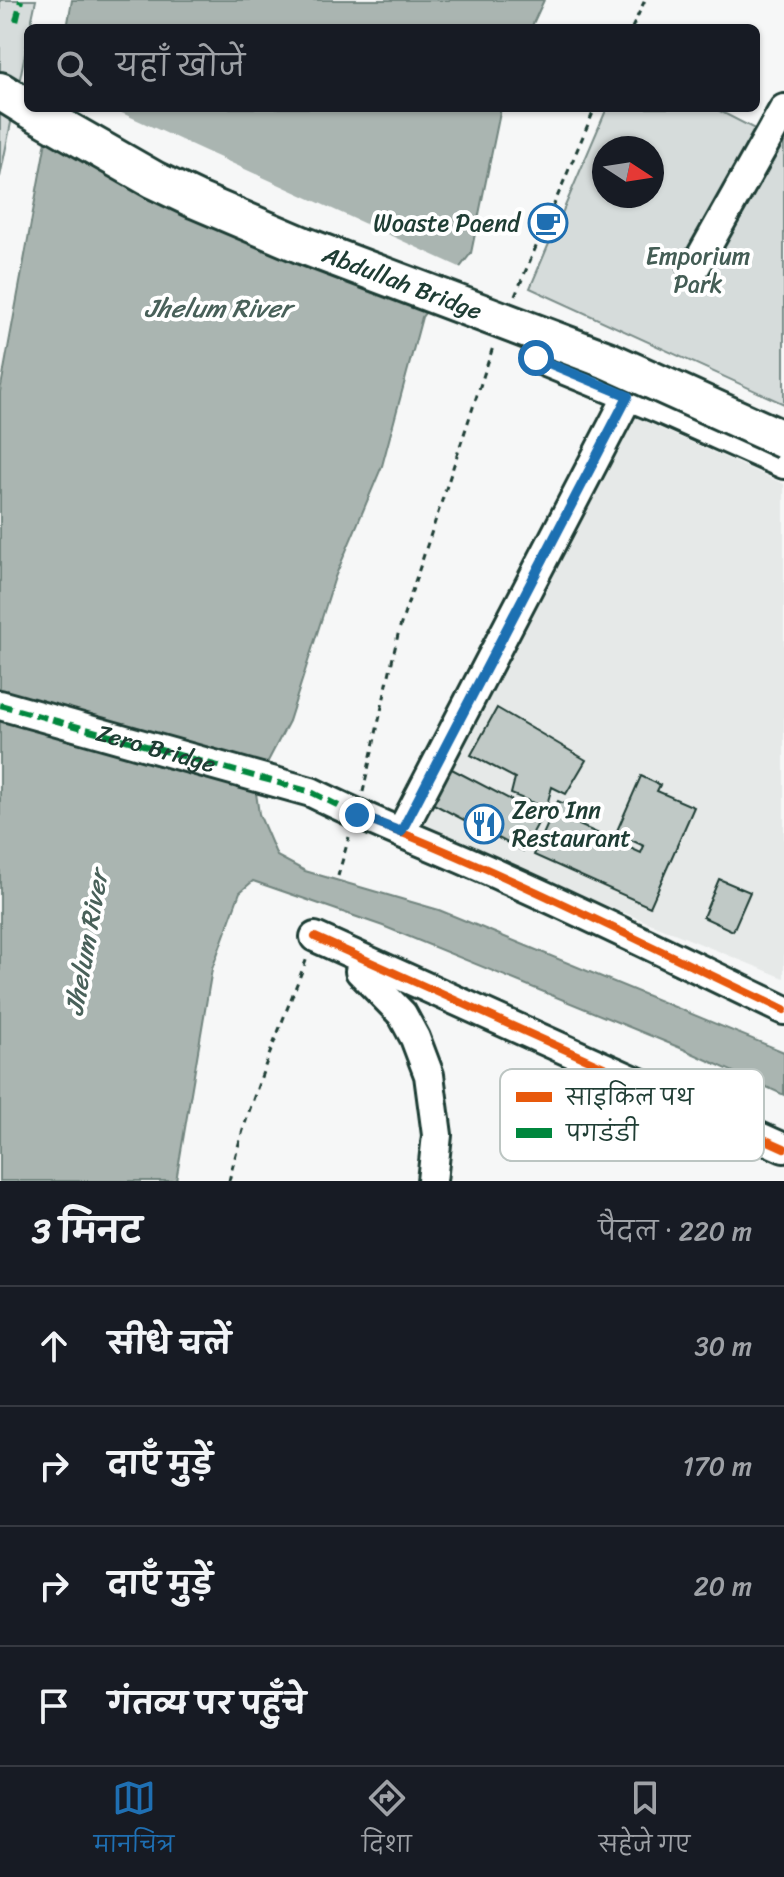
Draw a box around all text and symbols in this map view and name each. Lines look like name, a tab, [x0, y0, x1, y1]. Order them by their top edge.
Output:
search box	[24, 24, 760, 112]
text: यहाँ खोजें	[116, 39, 245, 93]
icon: search	[52, 46, 96, 90]
north arrow	[592, 136, 664, 208]
place label: Woaste Paend	[373, 202, 522, 244]
cafe icon: Woaste Paend	[527, 202, 569, 244]
street label: Abdullah Bridge	[315, 233, 488, 332]
park label: Emporium Park	[646, 235, 750, 305]
water label: Jhelum River	[145, 285, 295, 331]
route start	[518, 340, 554, 376]
street label: Zero Bridge	[91, 712, 221, 785]
place label: Zero Inn Restaurant	[512, 789, 631, 859]
route end	[339, 797, 375, 833]
restaurant icon: Zero Inn Restaurant	[463, 803, 505, 845]
water label: Jhelum River	[51, 863, 122, 1019]
legend	[500, 1069, 764, 1161]
text: साइकिल पथ	[565, 1078, 695, 1117]
text: पगडंडी	[565, 1114, 640, 1153]
text: 3 मिनट	[32, 1201, 142, 1261]
text: पैदल · 220 m	[598, 1208, 752, 1254]
text: सीधे चलें	[108, 1317, 231, 1371]
text: 30 m	[695, 1323, 752, 1369]
icon: ahead	[32, 1324, 76, 1368]
text: दाएँ मुड़ें	[108, 1437, 213, 1491]
text: 170 m	[683, 1443, 752, 1489]
icon: right	[32, 1444, 76, 1488]
text: दाएँ मुड़ें	[108, 1557, 213, 1611]
text: 20 m	[694, 1563, 752, 1609]
icon: right	[32, 1564, 76, 1608]
text: गंतव्य पर पहुँचे	[108, 1677, 306, 1731]
icon: arrive	[32, 1684, 76, 1728]
tab: मानचित्र	[94, 1776, 174, 1869]
tab: दिशा	[362, 1776, 412, 1869]
tab: सहेजे गए	[599, 1776, 690, 1869]

